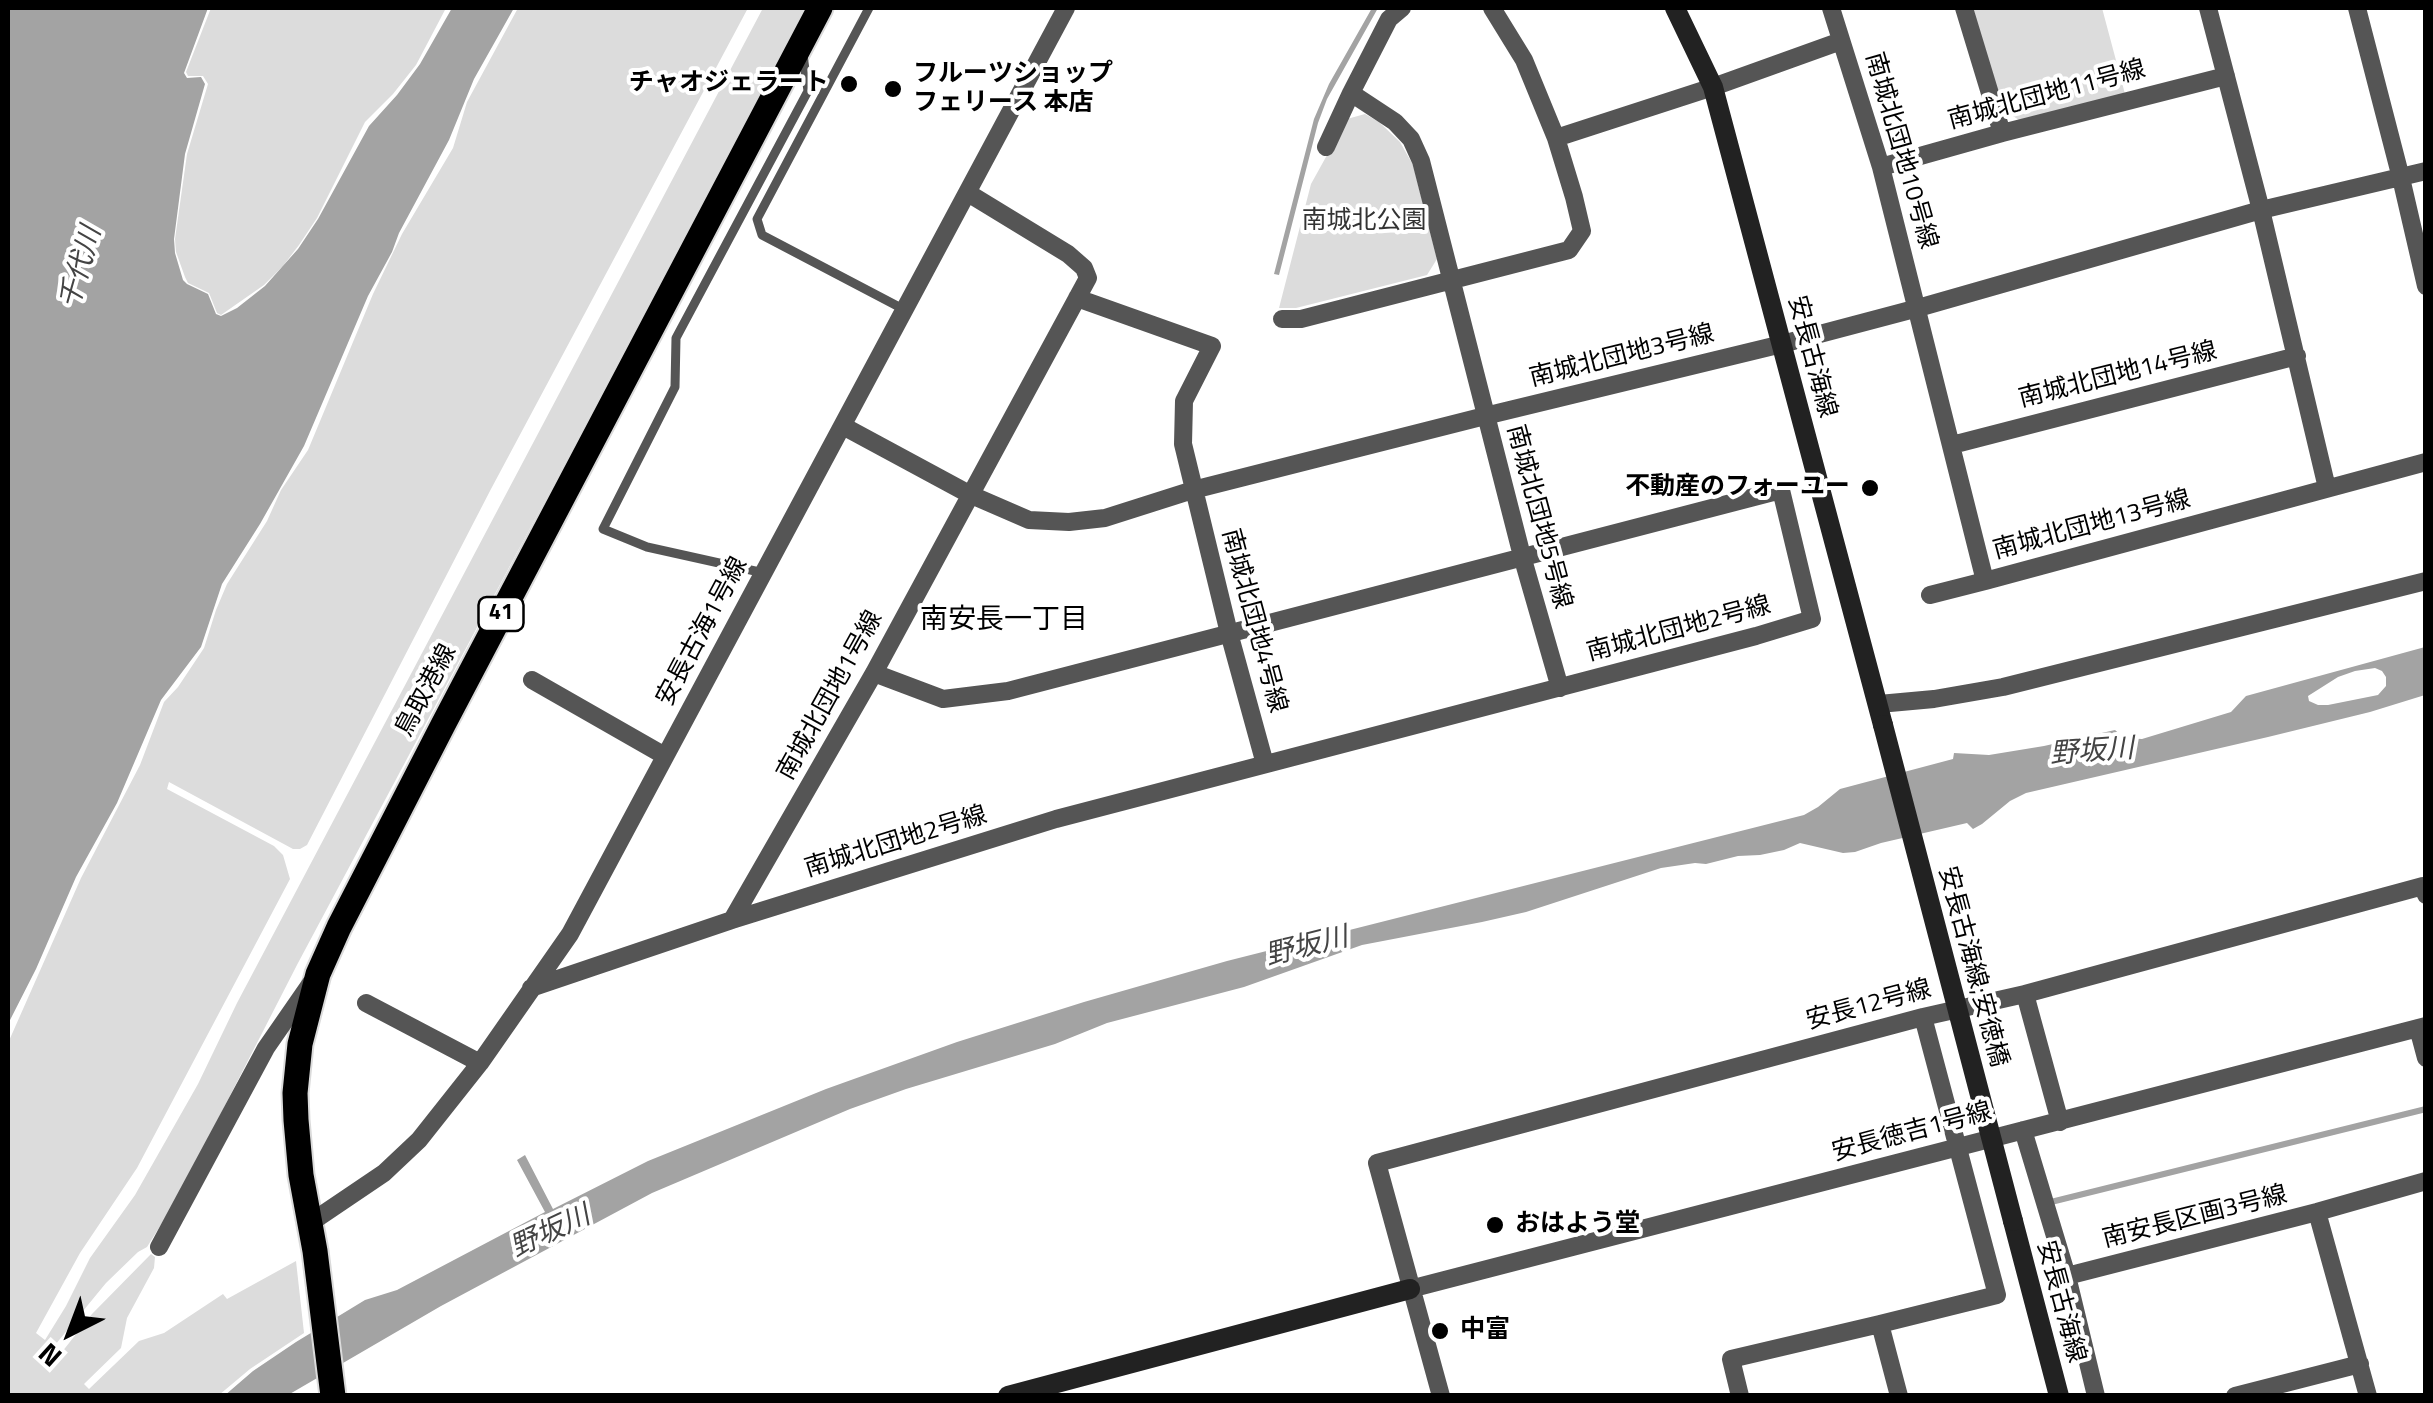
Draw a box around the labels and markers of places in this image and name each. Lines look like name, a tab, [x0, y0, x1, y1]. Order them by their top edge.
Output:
place label: フルーツショップ フェリース 本店	[913, 60, 1113, 119]
place label: チャオジェラート	[629, 69, 829, 99]
marker: チャオジェラート	[838, 73, 860, 95]
marker: フルーツショップ フェリース 本店	[882, 78, 904, 100]
place label: 不動産のフォーユー	[1625, 473, 1850, 503]
marker: 不動産のフォーユー	[1859, 477, 1881, 499]
place label: おはよう堂	[1515, 1210, 1640, 1240]
marker: おはよう堂	[1484, 1214, 1506, 1236]
place label: 中富	[1460, 1316, 1510, 1346]
marker: 中富	[1429, 1320, 1451, 1342]

